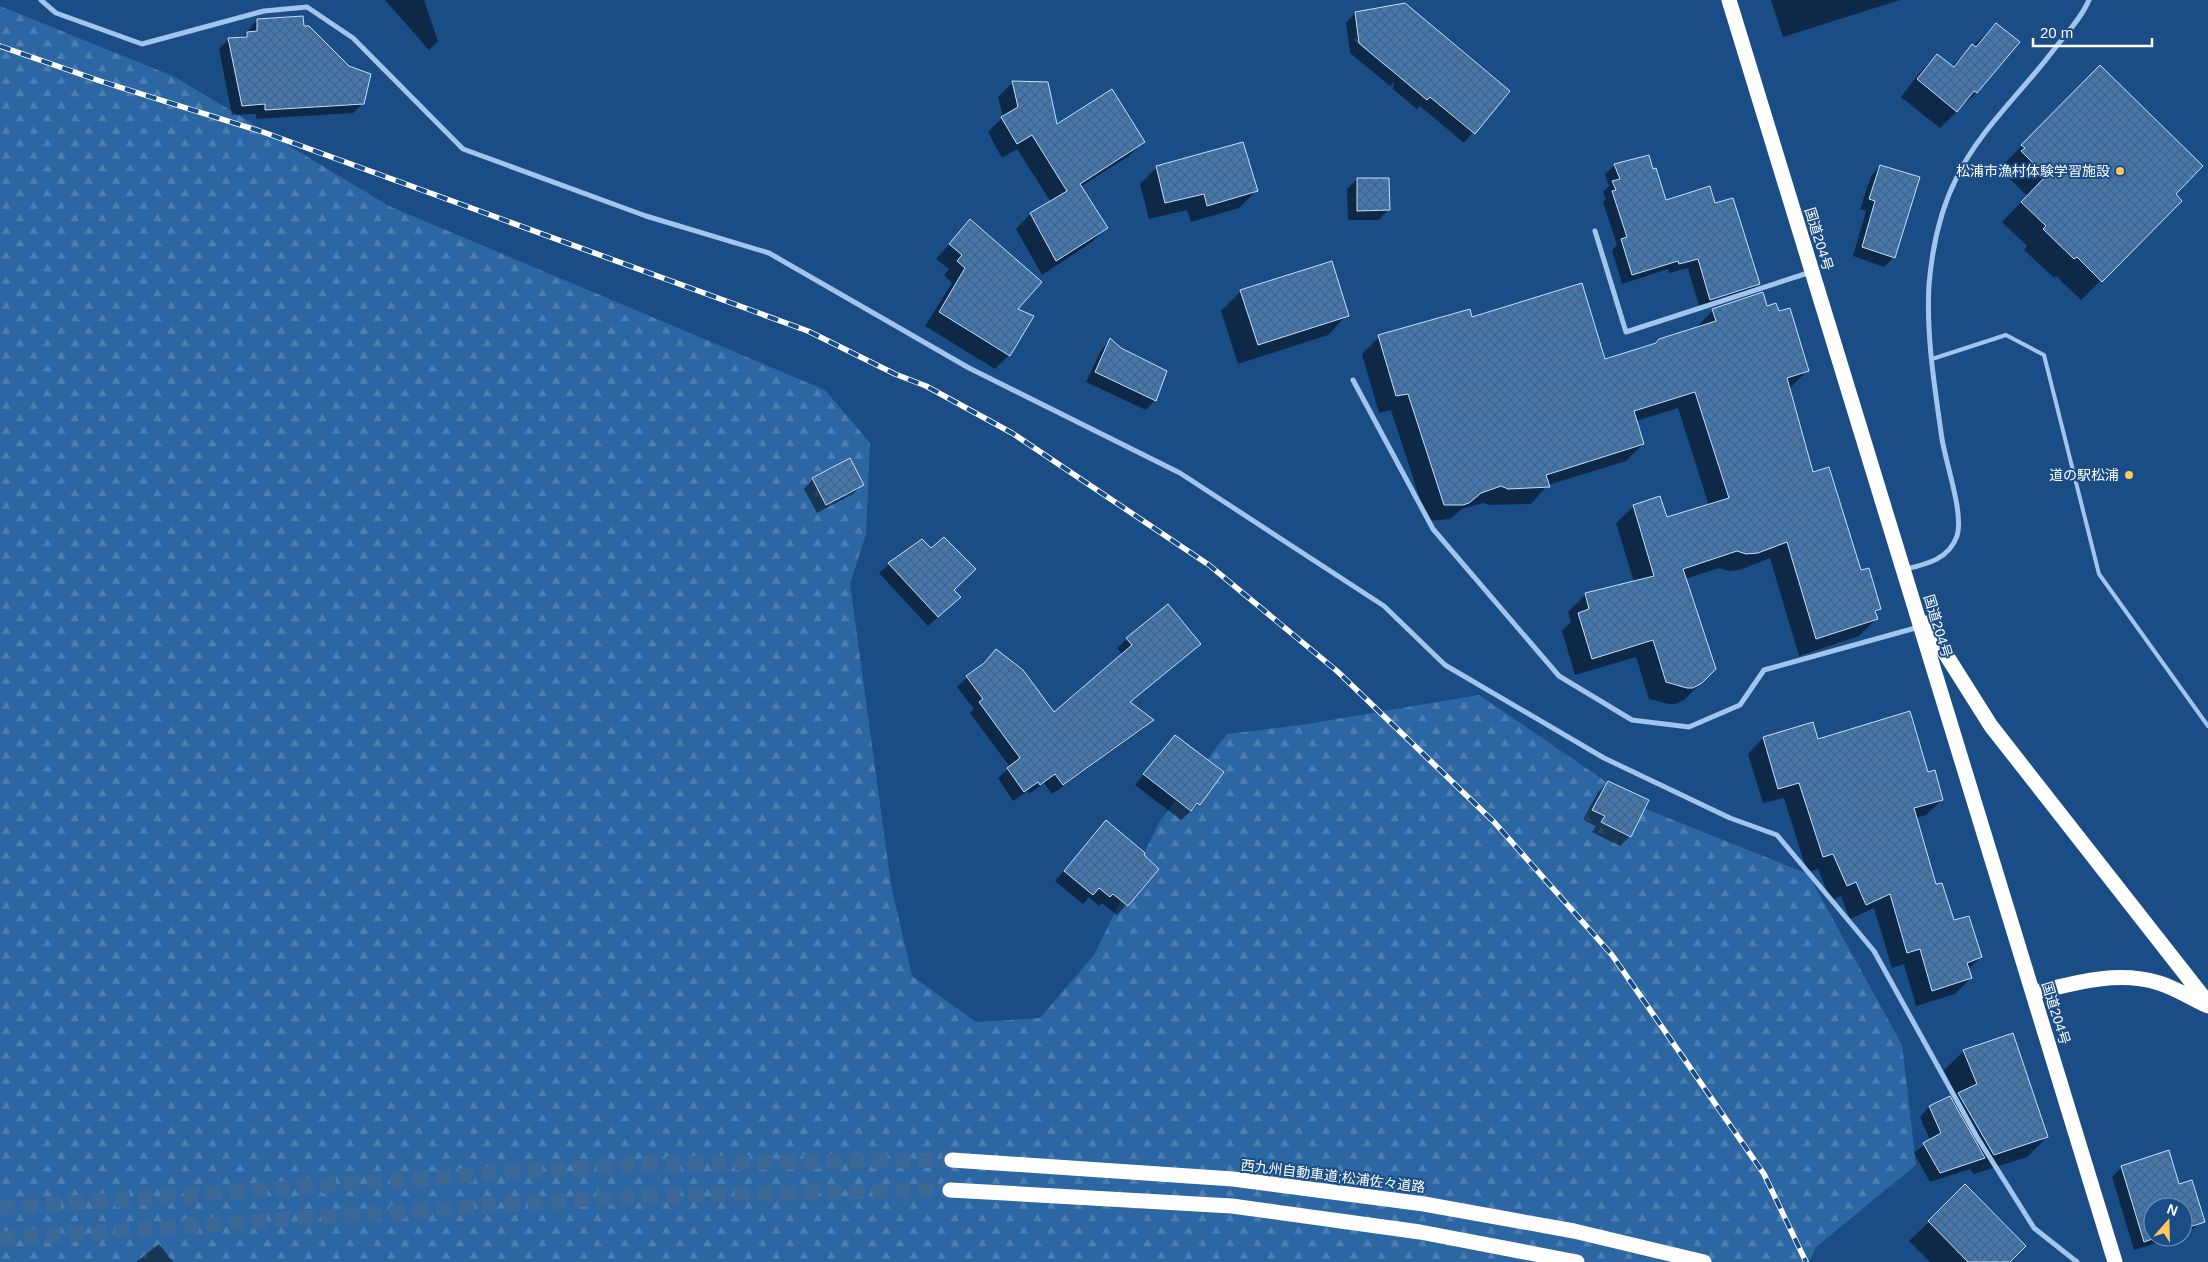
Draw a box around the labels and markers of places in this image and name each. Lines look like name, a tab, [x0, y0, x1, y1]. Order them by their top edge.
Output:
place label: 松浦市漁村体験学習施設	[1956, 163, 2110, 179]
marker: 松浦市漁村体験学習施設	[2114, 165, 2126, 177]
place label: 道の駅松浦	[2049, 467, 2119, 483]
marker: 道の駅松浦	[2123, 469, 2135, 481]

